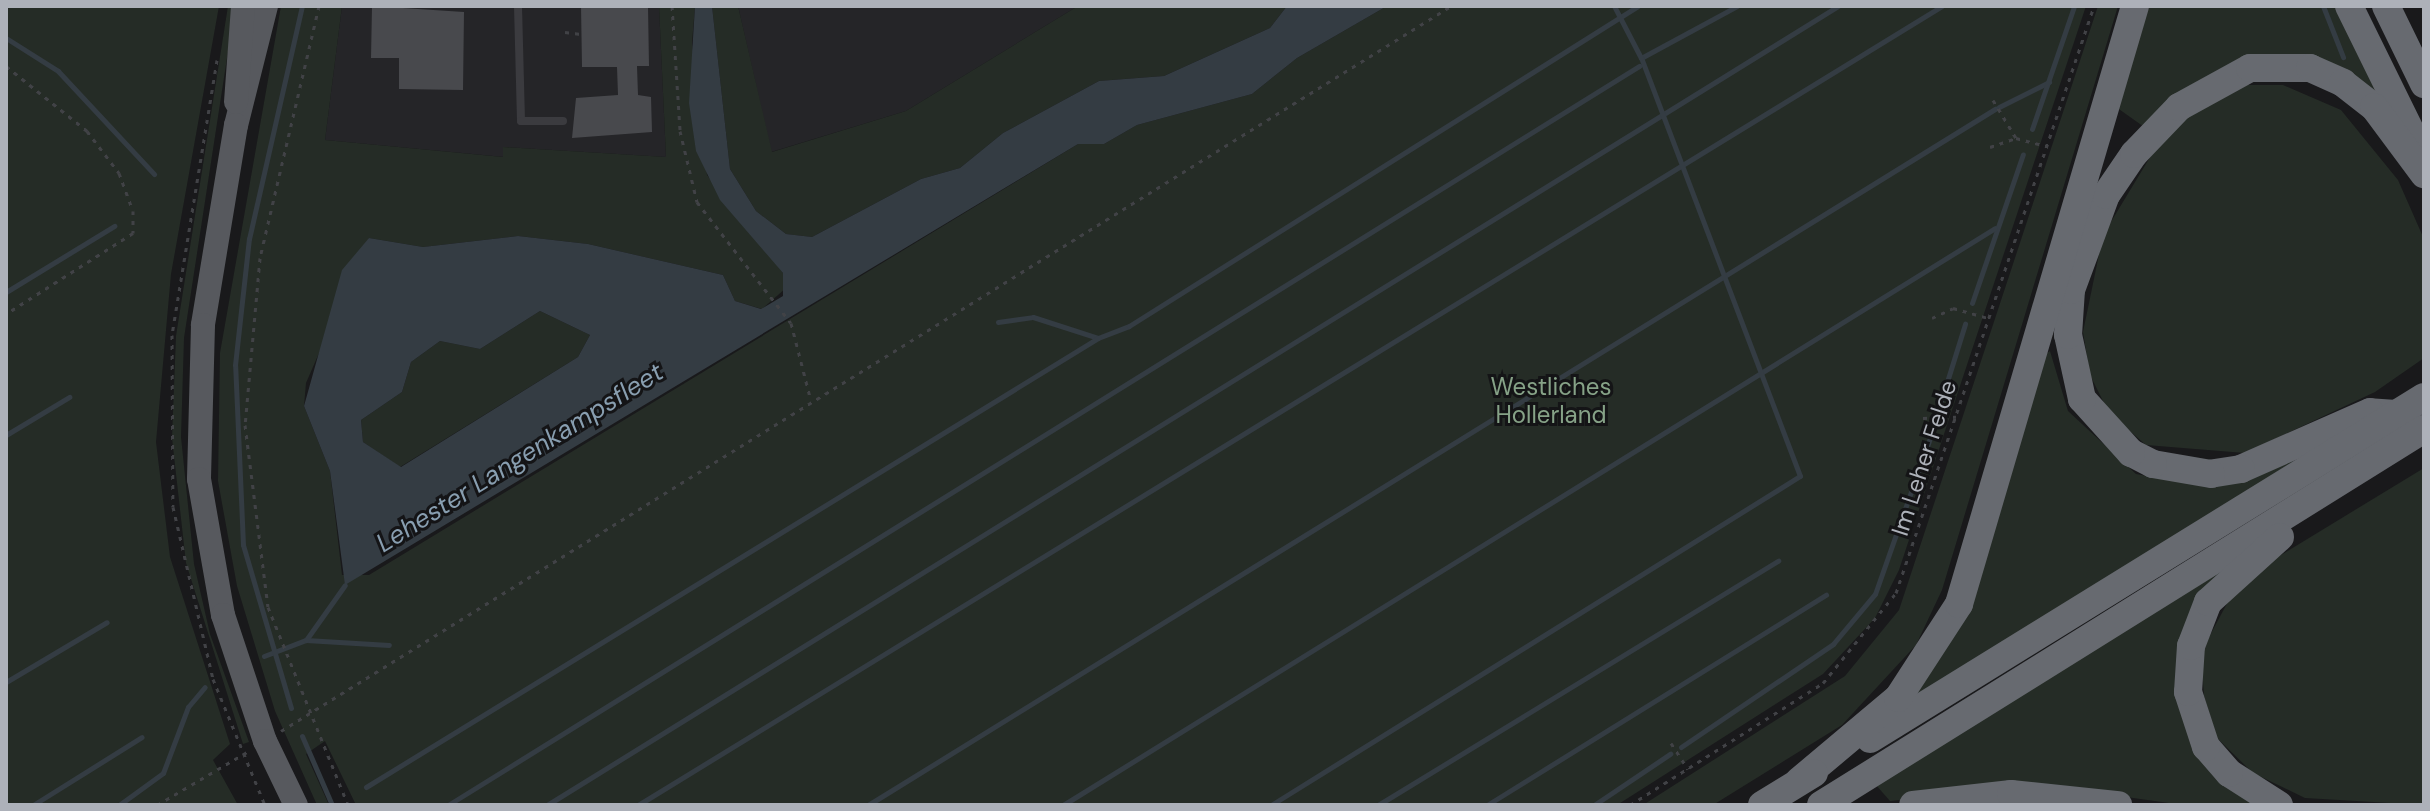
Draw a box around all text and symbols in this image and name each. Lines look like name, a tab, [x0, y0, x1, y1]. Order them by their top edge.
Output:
water label: Lehester Langenkampsfleet	[371, 357, 669, 559]
park label: Westliches Hollerland	[1491, 373, 1611, 429]
street label: Im Leher Felde	[1885, 377, 1963, 539]

